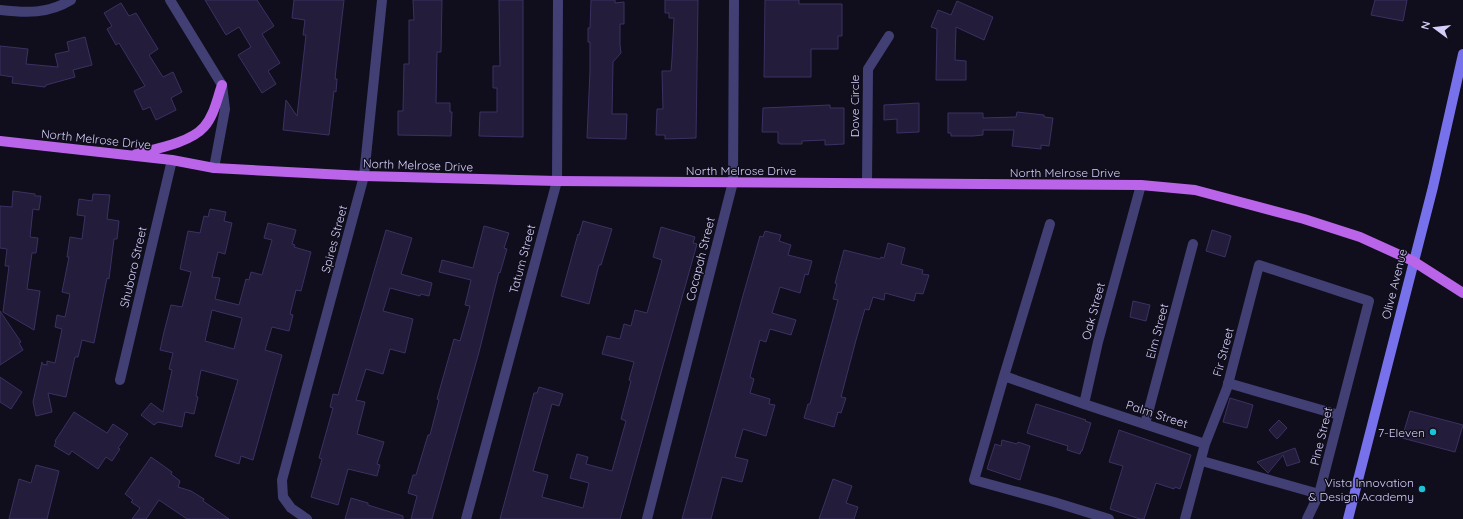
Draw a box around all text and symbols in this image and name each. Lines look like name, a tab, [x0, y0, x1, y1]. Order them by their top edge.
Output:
north arrow	[1415, 8, 1455, 48]
text: N	[1418, 20, 1433, 31]
street label: Dove Circle	[847, 74, 862, 137]
street label: North Melrose Drive	[40, 126, 152, 152]
street label: North Melrose Drive	[363, 156, 474, 174]
street label: North Melrose Drive	[686, 163, 796, 178]
street label: North Melrose Drive	[1010, 165, 1120, 180]
street label: Spires Street	[318, 204, 350, 274]
street label: Cocapah Street	[682, 215, 718, 303]
street label: Tatum Street	[506, 223, 538, 295]
street label: Shuboro Street	[116, 225, 150, 309]
street label: Olive Avenue	[1378, 247, 1410, 321]
street label: Oak Street	[1078, 281, 1108, 341]
street label: Elm Street	[1142, 302, 1172, 360]
street label: Fir Street	[1209, 326, 1237, 378]
street label: Palm Street	[1124, 397, 1190, 431]
street label: Pine Street	[1307, 405, 1335, 467]
place label: 7-Eleven	[1378, 425, 1425, 440]
marker: 7-Eleven	[1428, 427, 1438, 437]
place label: Vista Innovation & Design Academy	[1308, 475, 1414, 504]
marker: Vista Innovation & Design Academy	[1417, 484, 1427, 494]

